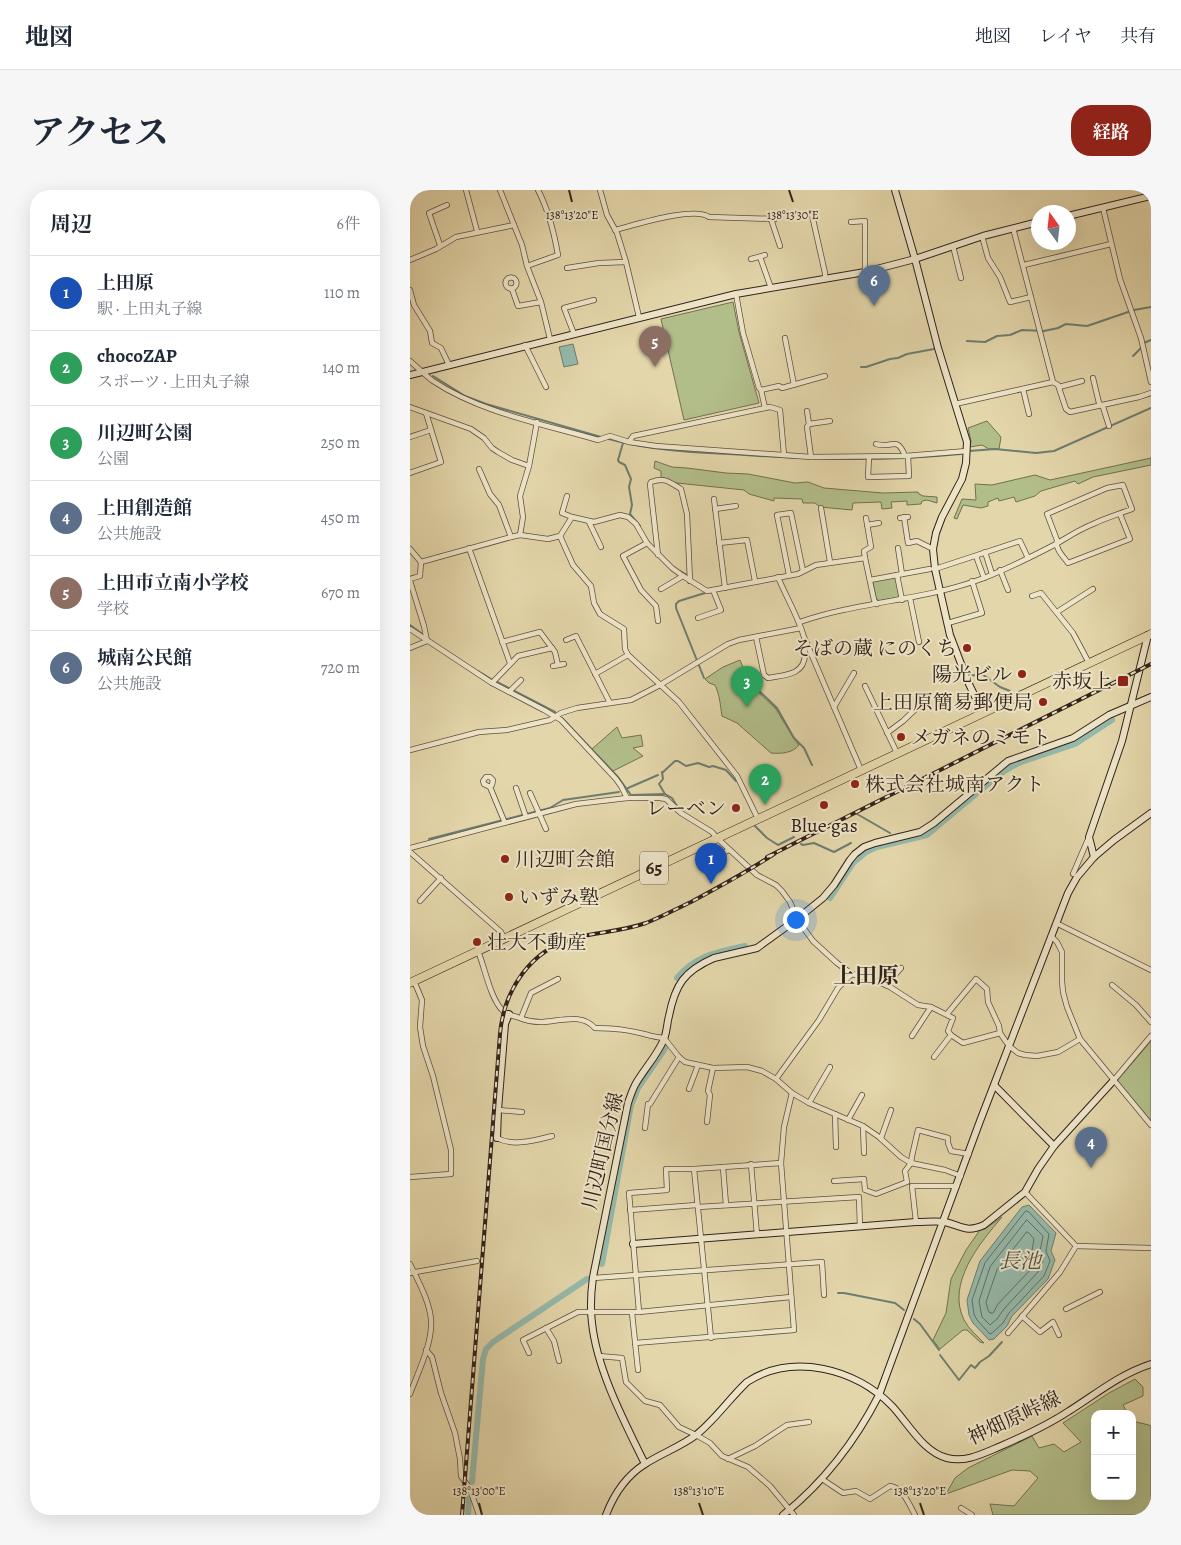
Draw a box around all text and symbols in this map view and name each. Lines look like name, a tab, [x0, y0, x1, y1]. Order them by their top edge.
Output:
text: 地図	[25, 21, 73, 53]
text: 地図	[975, 24, 1011, 48]
text: レイヤ	[1039, 24, 1092, 48]
text: 共有	[1120, 24, 1156, 48]
button: 経路	[1071, 105, 1151, 156]
text: アクセス	[30, 108, 169, 156]
north arrow	[1031, 205, 1076, 250]
text: 138°13'20"E	[546, 207, 598, 223]
text: 138°13'30"E	[767, 207, 819, 223]
text: 周辺	[50, 210, 92, 238]
text: 6件	[337, 213, 360, 235]
pin: 6	[858, 265, 890, 306]
text: 上田原	[97, 270, 154, 296]
text: 1	[63, 282, 69, 304]
text: 110 m	[324, 282, 360, 304]
text: 駅 · 上田丸子線	[97, 298, 203, 320]
pin: 5	[639, 326, 671, 367]
text: chocoZAP	[97, 343, 177, 369]
text: 2	[62, 357, 70, 379]
text: 140 m	[322, 357, 360, 379]
text: スポーツ · 上田丸子線	[97, 371, 250, 393]
text: 川辺町公園	[97, 420, 192, 446]
text: 3	[63, 432, 69, 454]
text: 250 m	[321, 432, 360, 454]
text: 公園	[97, 448, 129, 470]
text: 上田創造館	[97, 495, 192, 521]
text: 4	[62, 507, 70, 529]
text: 450 m	[321, 507, 360, 529]
text: 公共施設	[97, 523, 161, 545]
text: 上田市立南小学校	[97, 570, 249, 596]
text: 5	[63, 582, 69, 604]
text: 670 m	[321, 582, 360, 604]
text: 学校	[97, 598, 129, 620]
place label: そばの蔵 にのくち	[793, 635, 957, 662]
marker: そばの蔵 にのくち	[961, 642, 973, 654]
text: 城南公民館	[97, 645, 192, 671]
text: 6	[62, 657, 70, 679]
text: 720 m	[321, 657, 360, 679]
place label: 陽光ビル	[932, 661, 1012, 688]
pin: 3	[731, 666, 763, 707]
marker: 陽光ビル	[1016, 668, 1028, 680]
place label: 赤坂上	[1052, 668, 1112, 695]
text: 公共施設	[97, 673, 161, 695]
marker: 赤坂上	[1116, 674, 1130, 688]
place label: 上田原簡易郵便局	[873, 689, 1033, 716]
marker: 上田原簡易郵便局	[1037, 696, 1049, 708]
place label: メガネのミモト	[911, 724, 1051, 751]
marker: メガネのミモト	[895, 731, 907, 743]
pin: 2	[749, 764, 781, 805]
place label: 株式会社城南アクト	[865, 771, 1044, 798]
marker: 株式会社城南アクト	[849, 778, 861, 790]
place label: レーベン	[646, 795, 726, 822]
marker: Blue gas	[818, 799, 830, 811]
marker: レーベン	[730, 802, 742, 814]
place label: Blue gas	[790, 812, 858, 839]
pin: 1	[695, 843, 727, 884]
place label: 川辺町会館	[515, 846, 615, 873]
road number: 65	[640, 851, 668, 884]
marker: 川辺町会館	[499, 853, 511, 865]
place label: いずみ塾	[519, 884, 599, 911]
marker: いずみ塾	[503, 891, 515, 903]
your location	[783, 907, 809, 933]
place label: 壮大不動産	[487, 929, 587, 956]
marker: 壮大不動産	[471, 936, 483, 948]
district label: 上田原	[833, 961, 899, 991]
street label: 川辺町国分線	[576, 1090, 630, 1212]
pin: 4	[1075, 1127, 1107, 1168]
water label: 長池	[999, 1247, 1043, 1275]
street label: 神畑原峠線	[963, 1385, 1065, 1451]
map controls	[1091, 1410, 1136, 1500]
button: +	[1091, 1410, 1136, 1455]
button: −	[1091, 1455, 1136, 1500]
text: 138°13'00"E	[452, 1483, 506, 1499]
text: 138°13'10"E	[674, 1483, 724, 1499]
text: 138°13'20"E	[894, 1483, 946, 1499]

